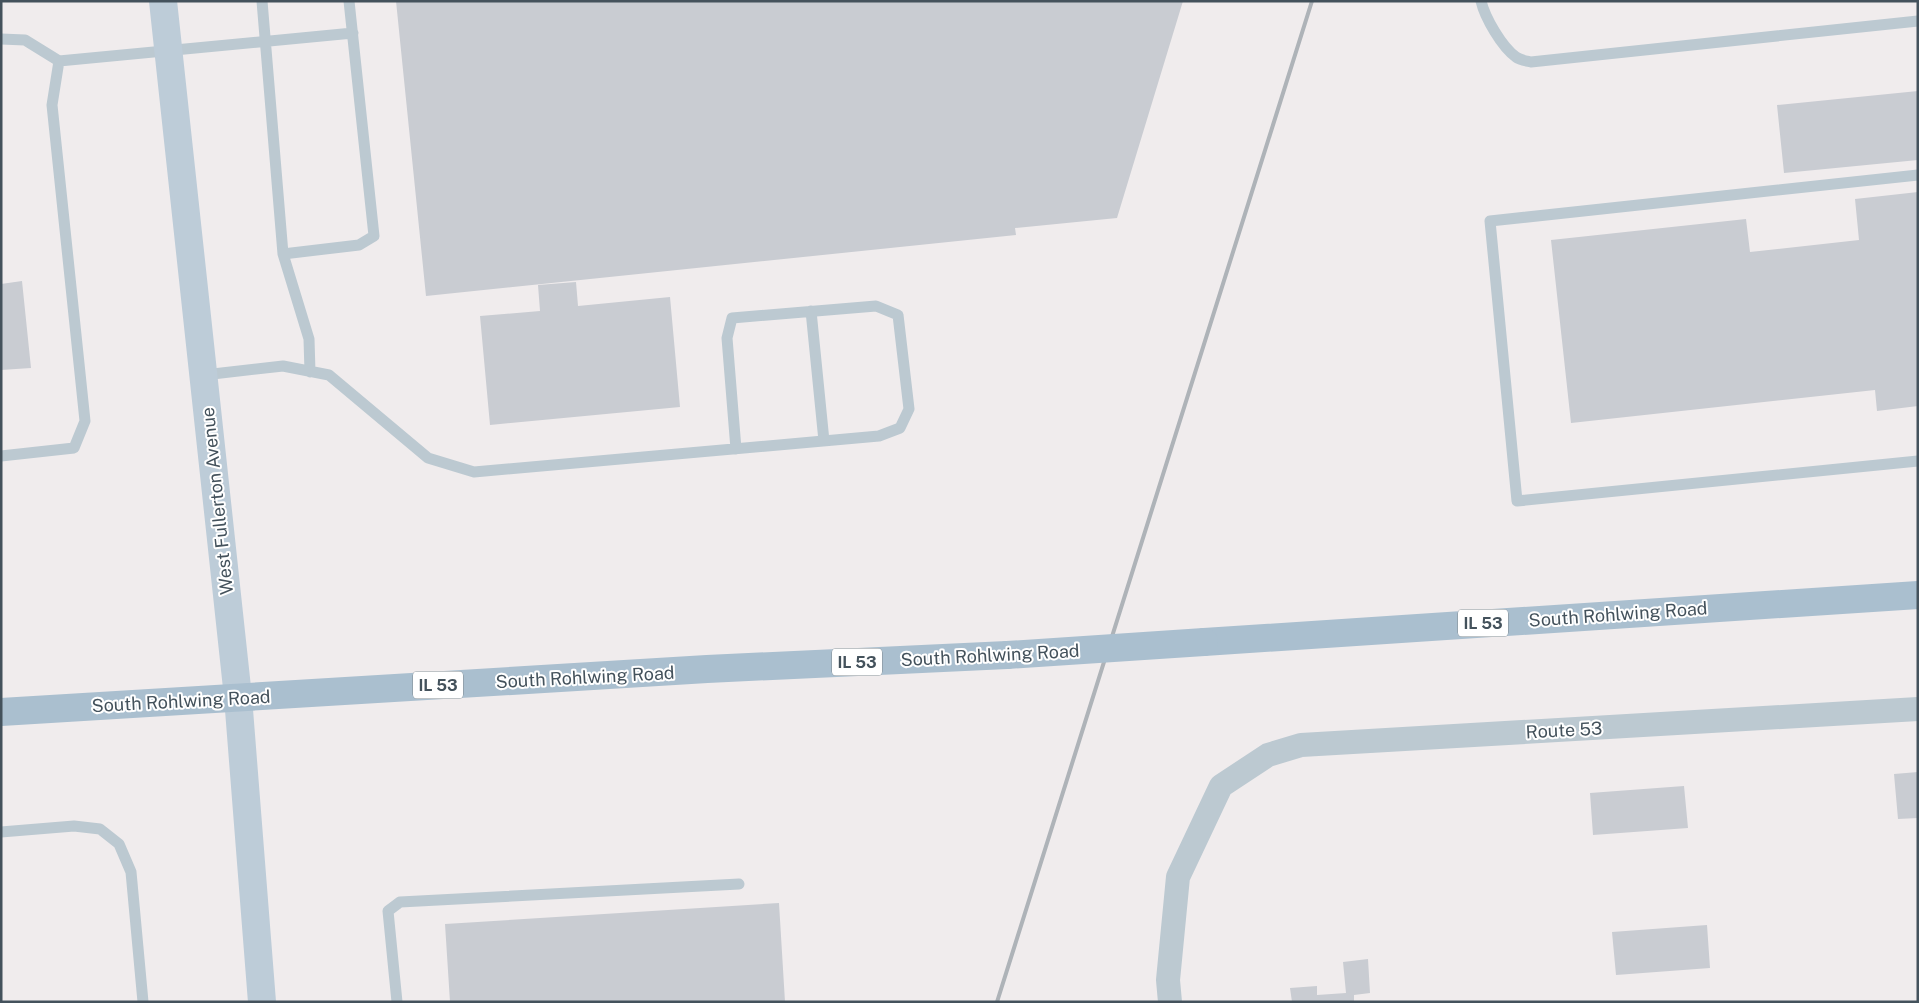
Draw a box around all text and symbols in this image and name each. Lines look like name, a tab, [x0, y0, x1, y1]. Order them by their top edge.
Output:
street label: West Fullerton Avenue	[197, 406, 237, 596]
street label: South Rohlwing Road	[1528, 597, 1708, 631]
road number: IL 53	[1458, 610, 1508, 636]
street label: South Rohlwing Road	[900, 640, 1080, 670]
road number: IL 53	[832, 649, 882, 676]
street label: South Rohlwing Road	[495, 662, 675, 692]
road number: IL 53	[413, 672, 463, 698]
street label: South Rohlwing Road	[91, 686, 271, 716]
street label: Route 53	[1525, 718, 1603, 742]

